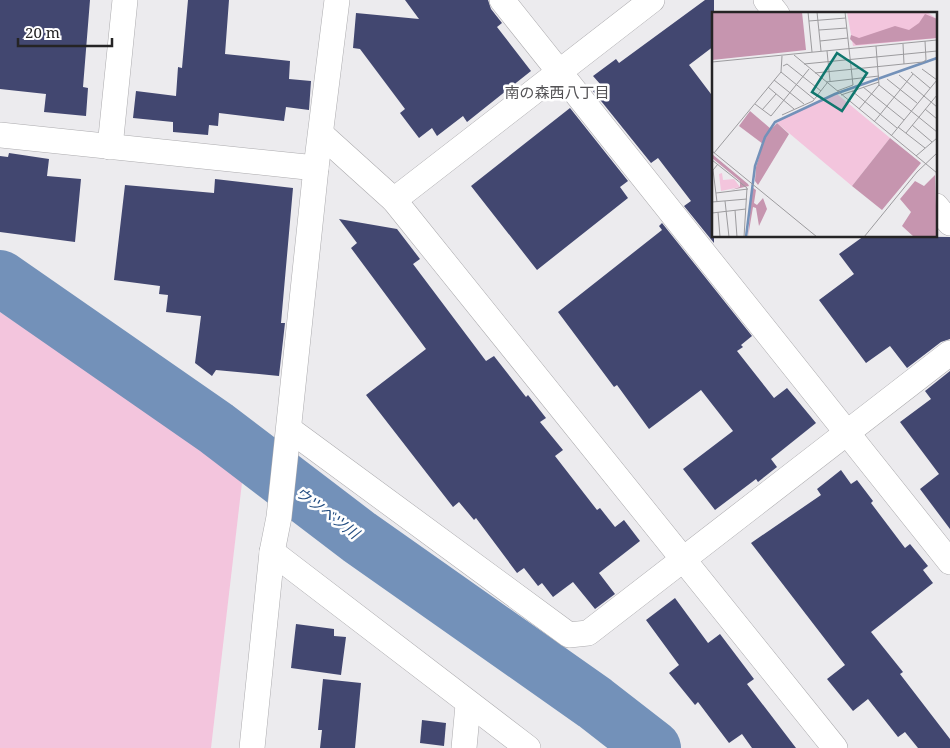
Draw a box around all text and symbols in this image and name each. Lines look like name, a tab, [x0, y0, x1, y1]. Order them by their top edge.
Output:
inset map	[712, 12, 938, 238]
scale bar	[18, 15, 111, 47]
text: 20 m	[25, 22, 60, 42]
district label: 南の森西八丁目	[504, 82, 610, 102]
water label: ウツベツ川	[292, 482, 365, 544]

